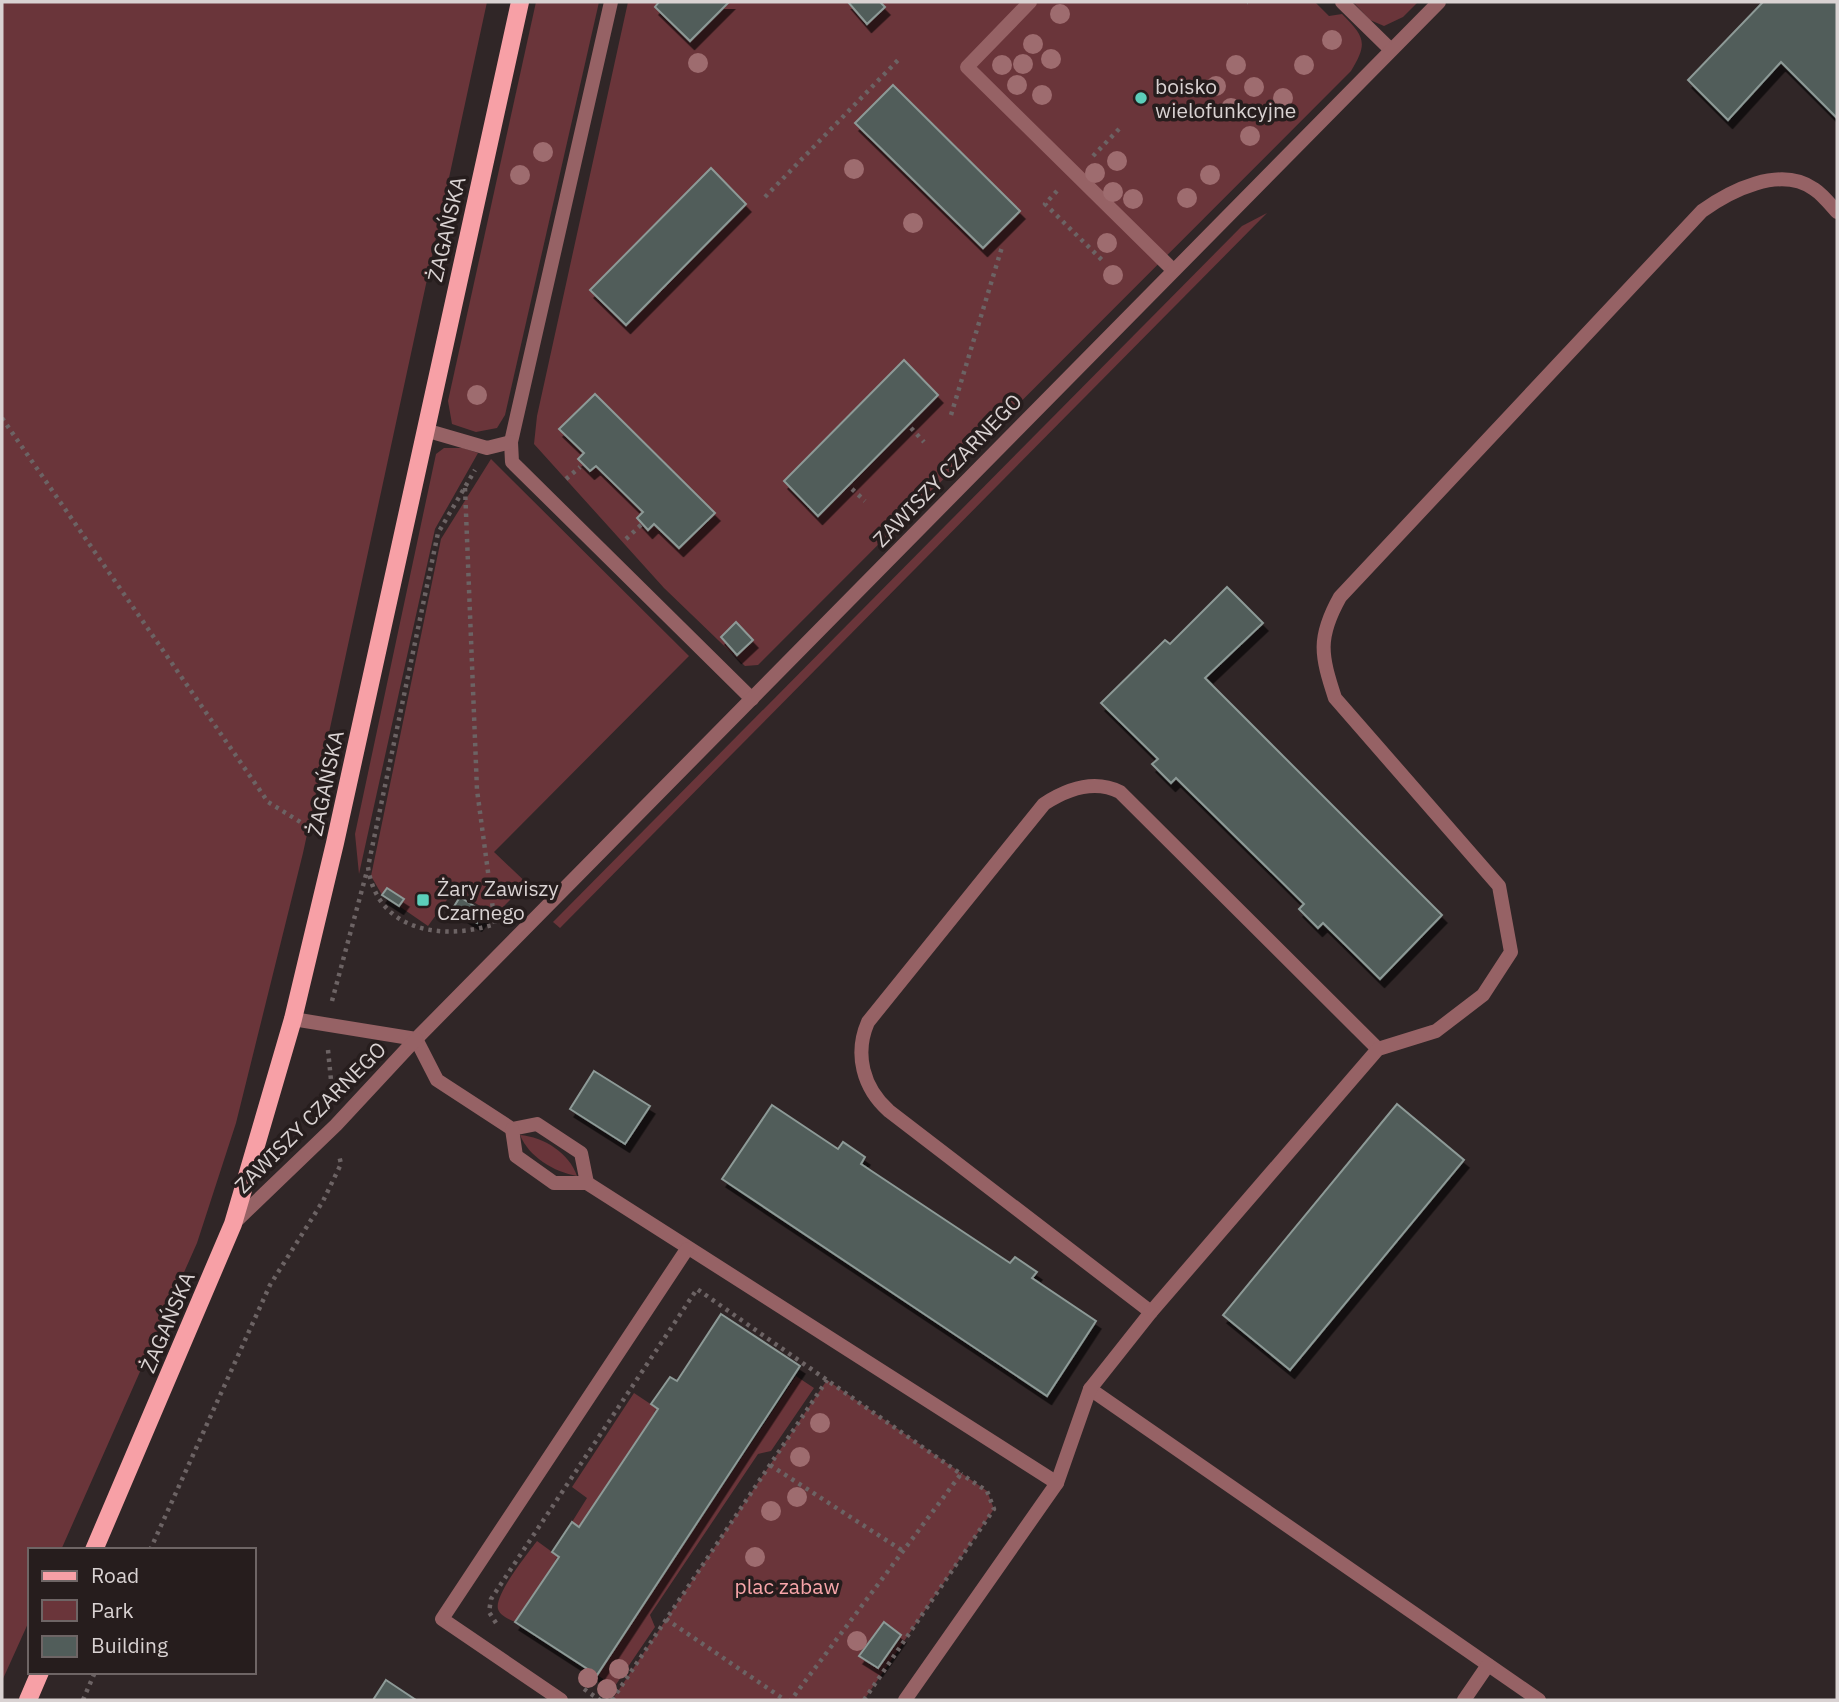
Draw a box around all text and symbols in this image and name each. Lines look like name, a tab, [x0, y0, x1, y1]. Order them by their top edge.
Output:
place label: boisko wielofunkcyjne	[1155, 72, 1296, 124]
marker: boisko wielofunkcyjne	[1133, 90, 1149, 106]
street label: ŻAGAŃSKA	[420, 174, 472, 284]
street label: ZAWISZY CZARNEGO	[866, 387, 1028, 553]
street label: ŻAGAŃSKA	[300, 728, 350, 838]
place label: Żary Zawiszy Czarnego	[437, 874, 559, 926]
marker: Żary Zawiszy Czarnego	[415, 892, 431, 908]
street label: ZAWISZY CZARNEGO	[228, 1035, 392, 1199]
street label: ŻAGAŃSKA	[133, 1267, 201, 1377]
legend	[28, 1548, 256, 1674]
text: Road	[91, 1561, 139, 1589]
park label: plac zabaw	[734, 1572, 840, 1600]
text: Park	[91, 1596, 134, 1624]
text: Building	[91, 1631, 168, 1659]

